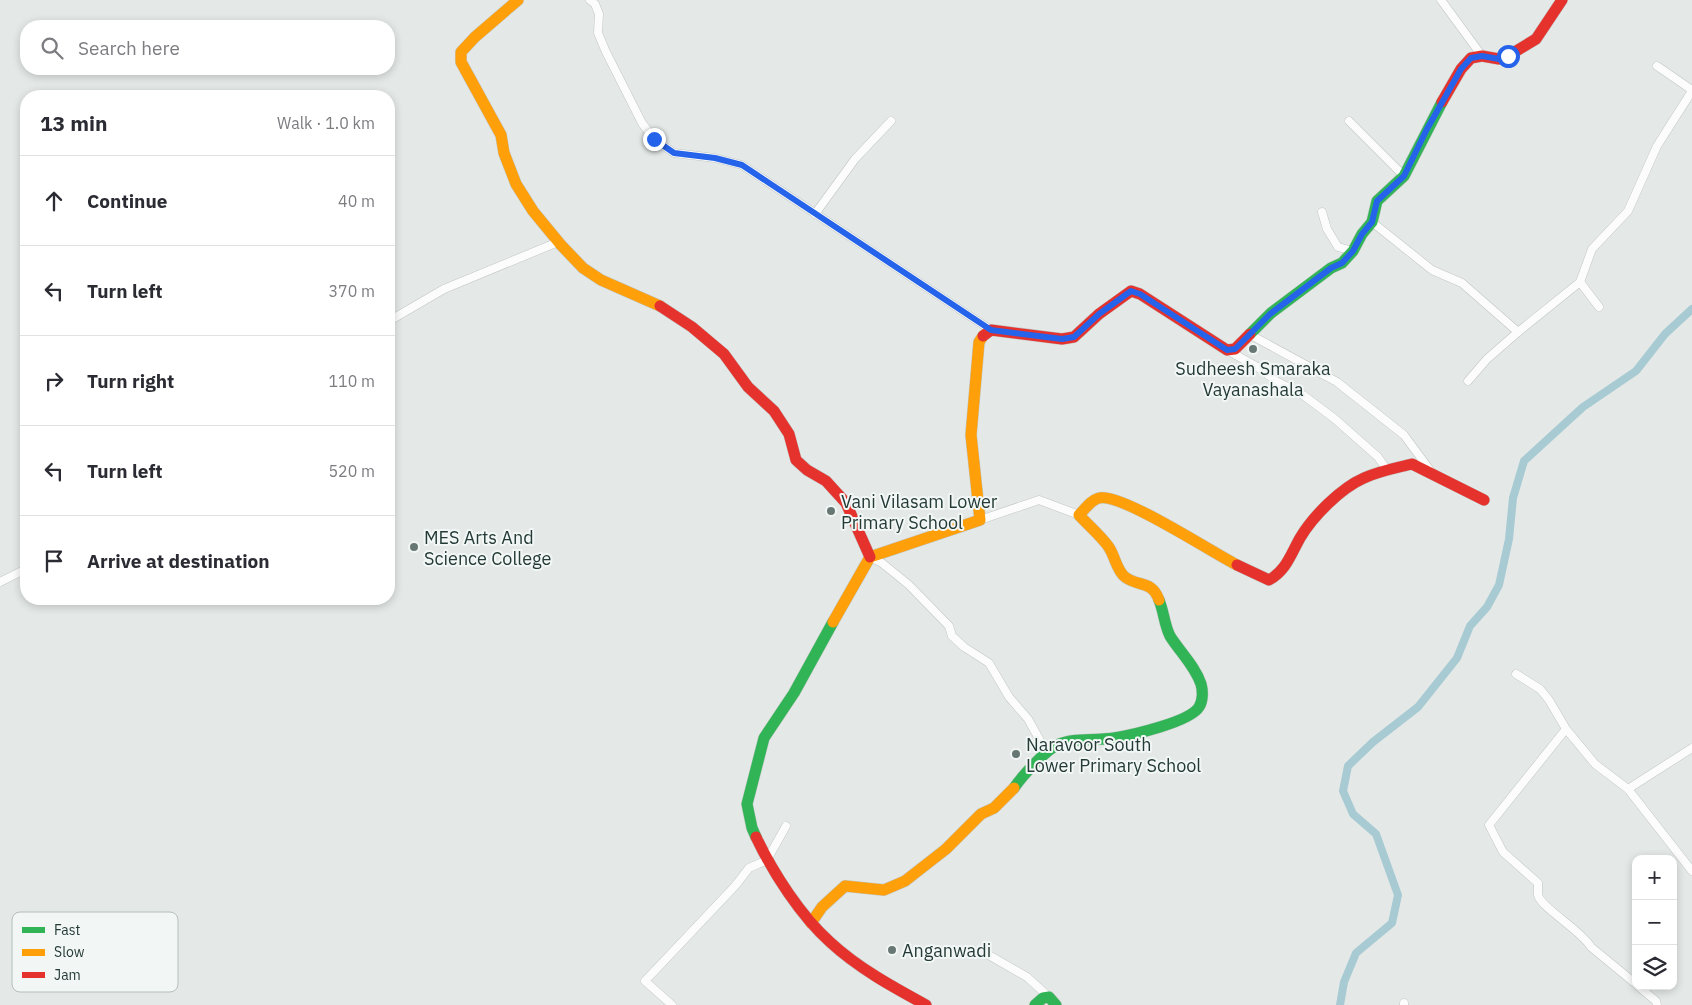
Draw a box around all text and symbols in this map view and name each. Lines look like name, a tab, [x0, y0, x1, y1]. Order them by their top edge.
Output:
search box	[20, 20, 395, 75]
icon: search	[38, 34, 66, 62]
text: Search here	[78, 36, 180, 60]
route start	[1497, 45, 1520, 68]
text: 13 min	[40, 109, 107, 137]
text: Walk · 1.0 km	[277, 113, 375, 133]
route end	[643, 128, 666, 151]
icon: ahead	[40, 187, 68, 215]
text: Continue	[87, 189, 167, 213]
text: 40 m	[338, 191, 375, 211]
icon: left	[40, 277, 68, 305]
text: Turn left	[87, 279, 163, 303]
text: 370 m	[328, 281, 375, 301]
marker: Sudheesh Smaraka Vayanashala	[1247, 343, 1259, 355]
place label: Sudheesh Smaraka Vayanashala	[1175, 357, 1331, 401]
icon: right	[40, 367, 68, 395]
text: Turn right	[87, 369, 174, 393]
text: 110 m	[328, 371, 375, 391]
icon: left	[40, 457, 68, 485]
text: Turn left	[87, 459, 163, 483]
text: 520 m	[328, 461, 375, 481]
place label: Vani Vilasam Lower Primary School	[841, 490, 998, 534]
marker: Vani Vilasam Lower Primary School	[825, 505, 837, 517]
place label: MES Arts And Science College	[424, 526, 551, 570]
marker: MES Arts And Science College	[408, 541, 420, 553]
icon: arrive	[40, 547, 68, 575]
text: Arrive at destination	[87, 549, 270, 573]
place label: Naravoor South Lower Primary School	[1026, 733, 1201, 777]
marker: Naravoor South Lower Primary School	[1010, 748, 1022, 760]
map controls	[1632, 855, 1677, 990]
button: +	[1632, 855, 1677, 900]
button: −	[1632, 900, 1677, 945]
legend	[12, 912, 178, 992]
text: Fast	[54, 921, 80, 939]
place label: Anganwadi	[902, 939, 991, 962]
text: Slow	[54, 943, 85, 961]
marker: Anganwadi	[886, 944, 898, 956]
button: layers	[1632, 945, 1677, 990]
text: Jam	[54, 966, 81, 984]

